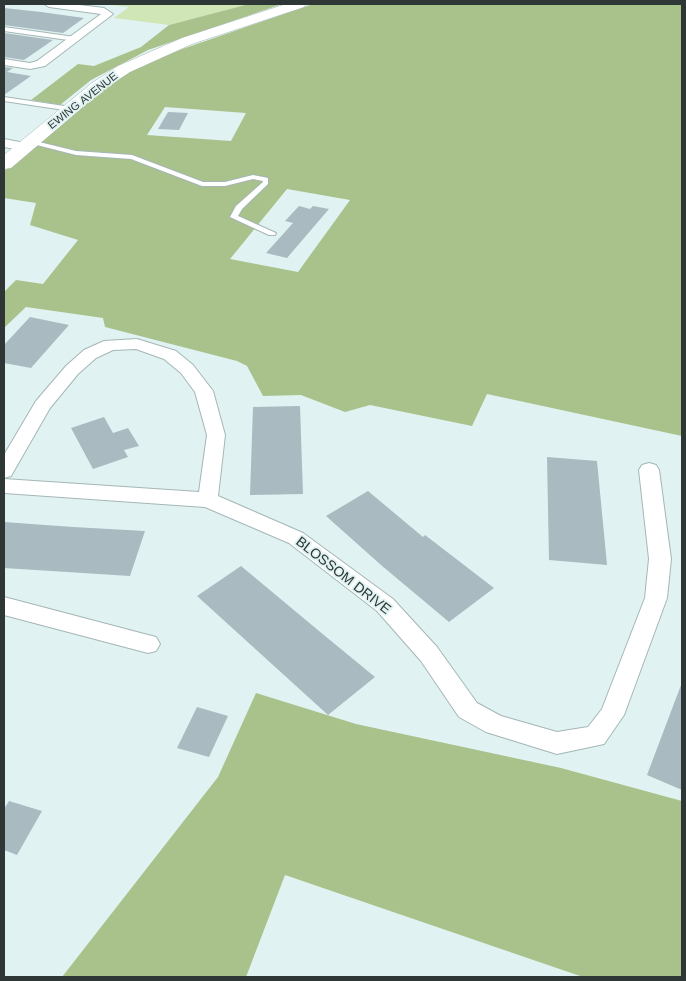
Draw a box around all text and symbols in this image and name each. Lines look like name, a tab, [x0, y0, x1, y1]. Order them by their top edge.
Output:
street label: EWING AVENUE	[46, 70, 120, 132]
street label: BLOSSOM DRIVE	[292, 534, 394, 618]

